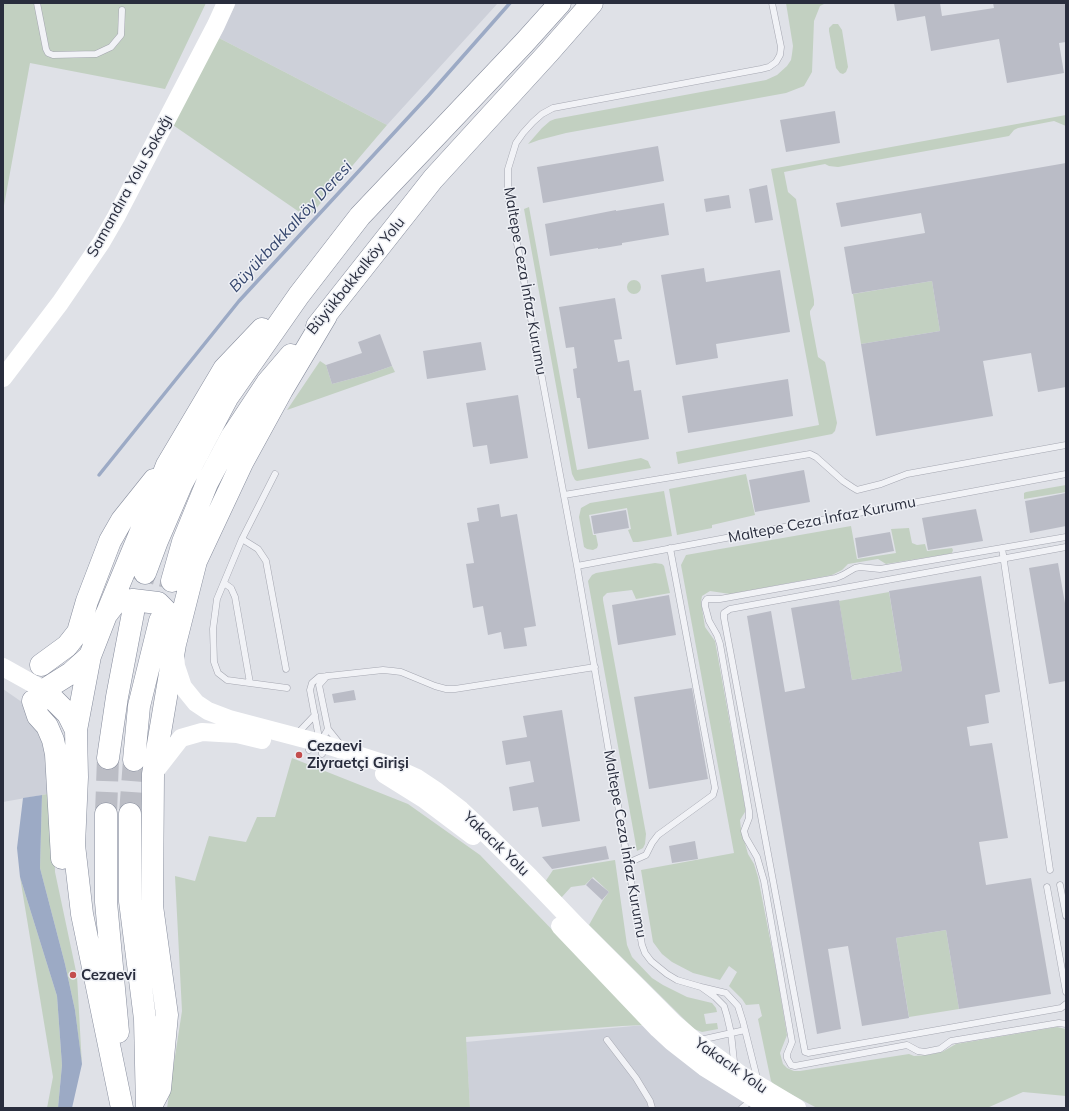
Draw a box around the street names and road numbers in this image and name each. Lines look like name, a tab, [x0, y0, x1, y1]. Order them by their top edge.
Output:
street label: Samandıra Yolu Sokağı	[83, 112, 177, 260]
street label: Maltepe Ceza İnfaz Kurumu	[500, 186, 550, 376]
street label: Büyükbakkalköy Yolu	[303, 214, 409, 338]
street label: Maltepe Ceza İnfaz Kurumu	[727, 493, 917, 547]
street label: Maltepe Ceza İnfaz Kurumu	[600, 749, 650, 939]
street label: Yakacık Yolu	[459, 808, 533, 880]
street label: Yakacık Yolu	[691, 1034, 771, 1098]

